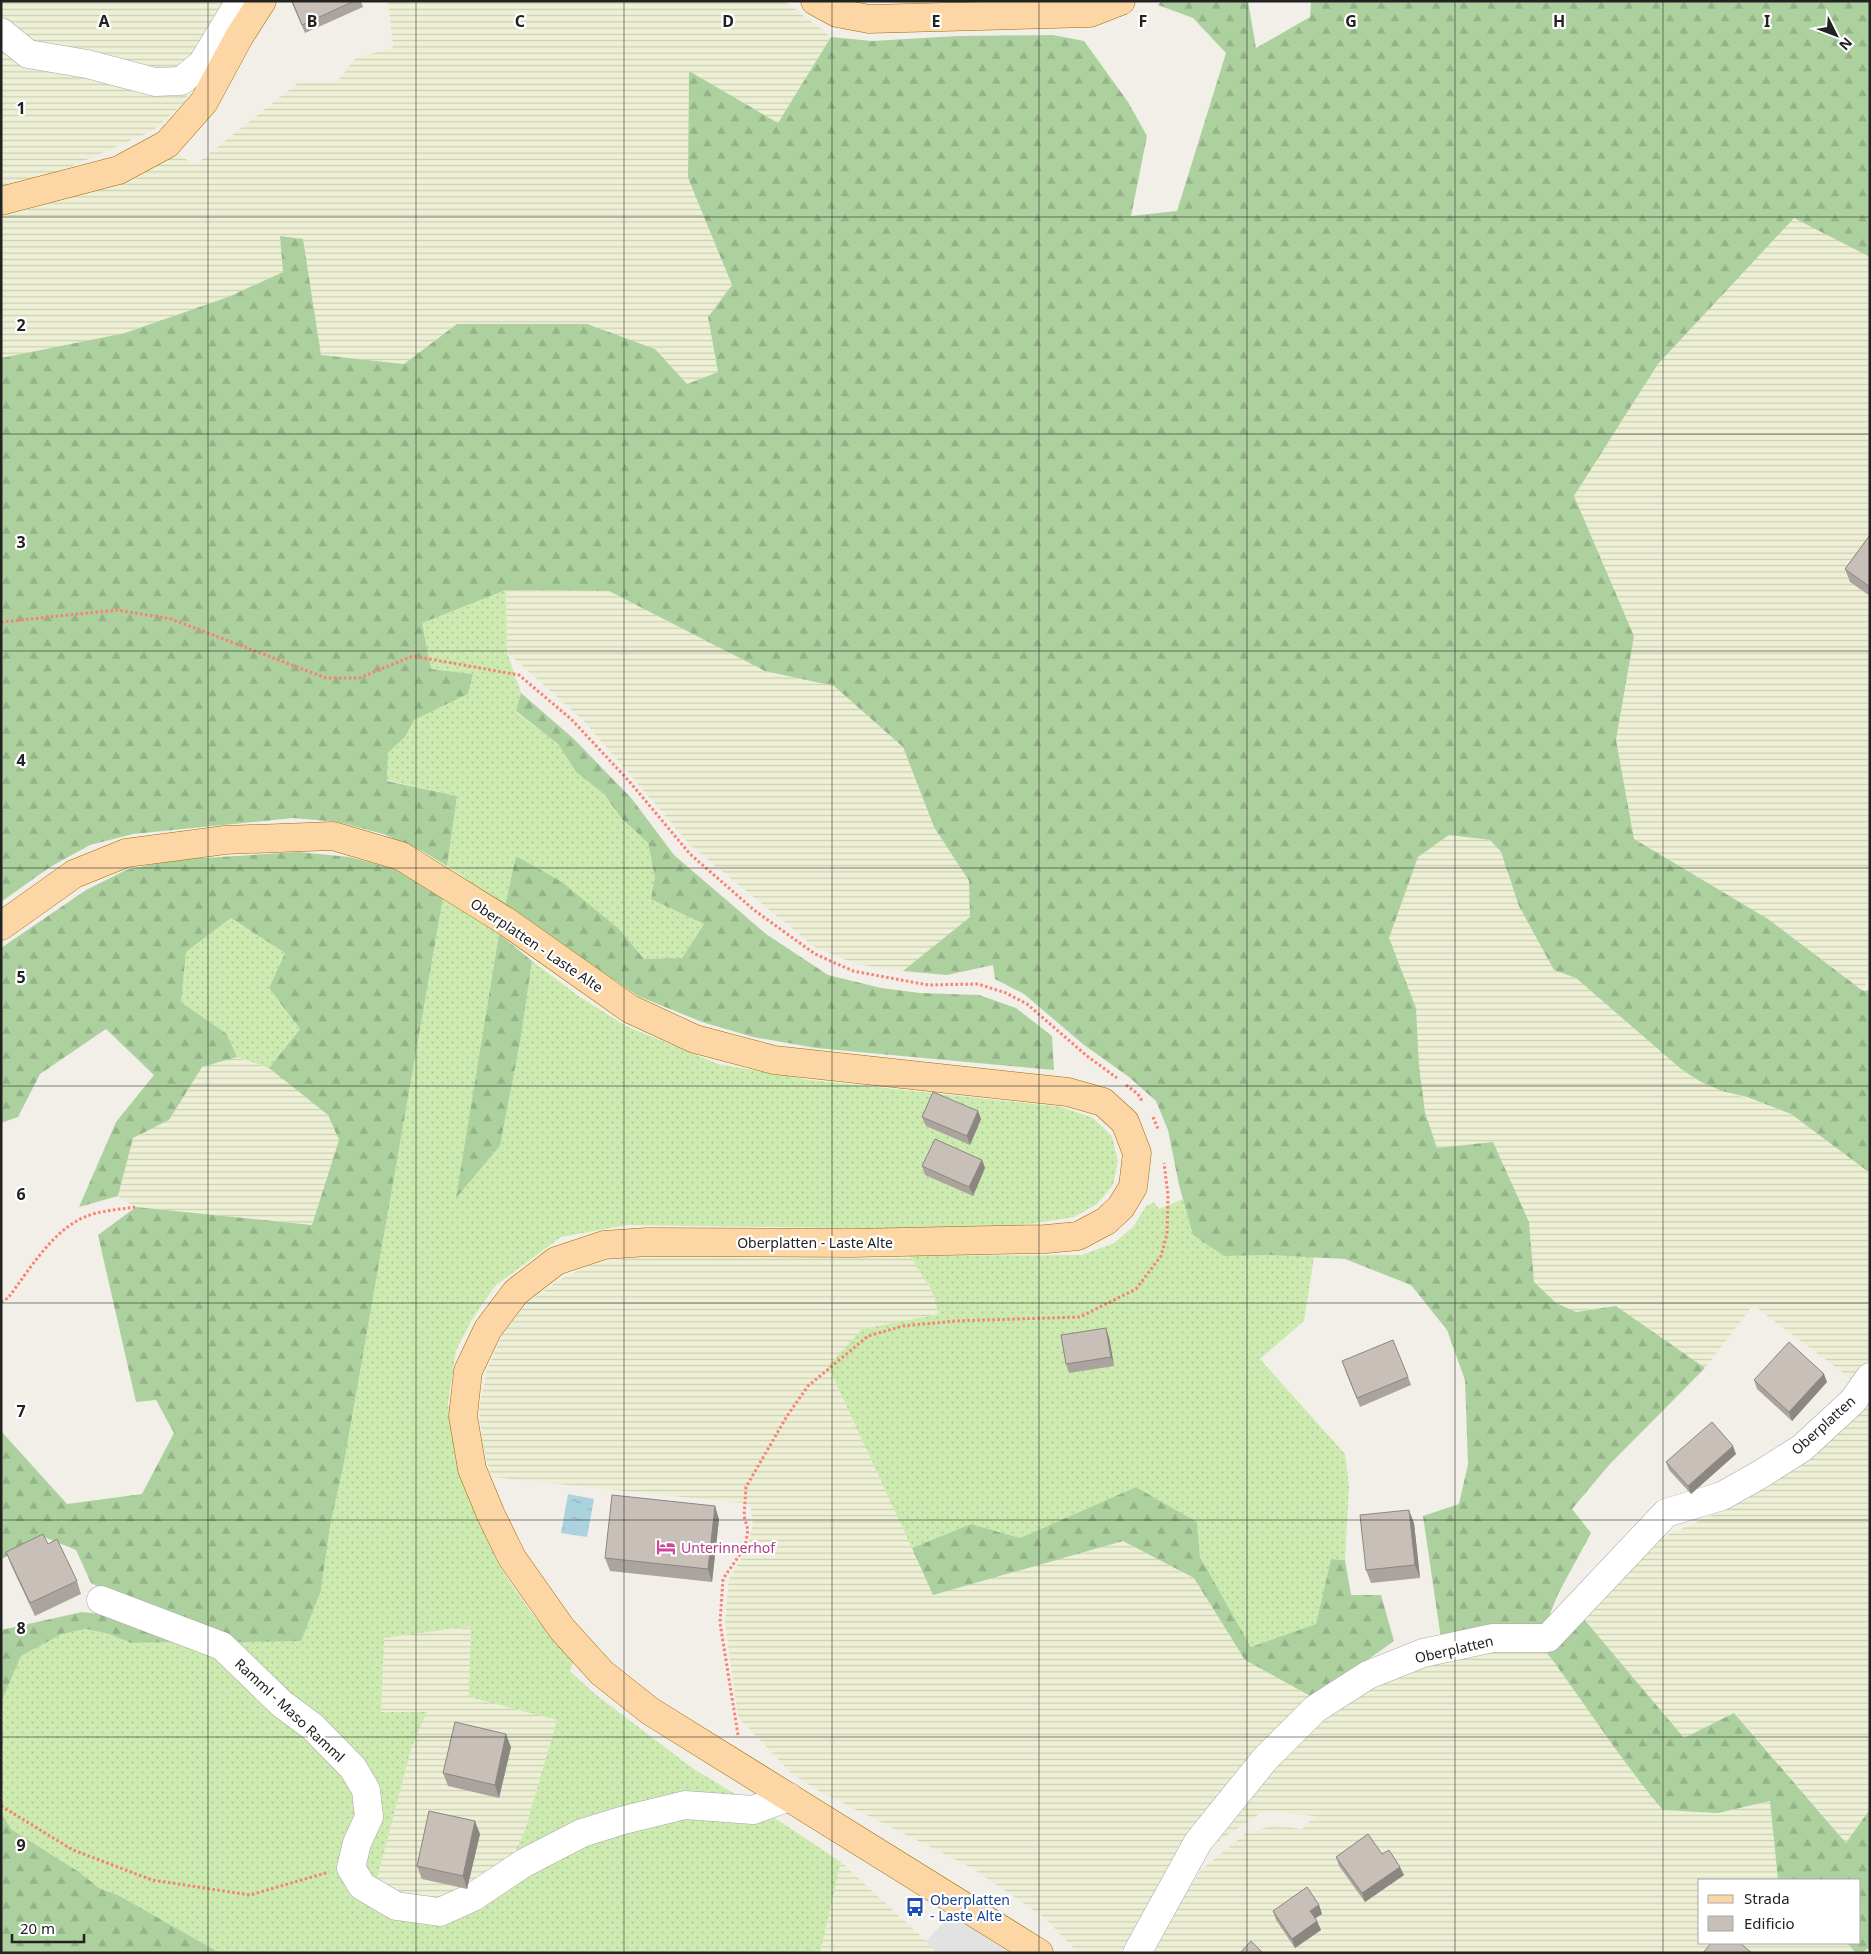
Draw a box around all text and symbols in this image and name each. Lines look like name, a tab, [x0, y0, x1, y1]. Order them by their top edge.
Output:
text: A	[98, 10, 110, 32]
text: B	[307, 10, 317, 32]
text: C	[515, 10, 525, 32]
text: D	[722, 10, 734, 32]
text: E	[932, 10, 941, 32]
text: F	[1139, 10, 1147, 32]
text: G	[1345, 10, 1357, 32]
text: H	[1553, 10, 1565, 32]
text: I	[1764, 10, 1770, 32]
north arrow	[1811, 10, 1861, 60]
text: N	[1835, 33, 1857, 55]
text: 1	[16, 97, 26, 119]
text: 2	[16, 314, 26, 336]
text: 3	[16, 531, 26, 553]
text: 4	[16, 749, 26, 771]
street label: Oberplatten - Laste Alte	[467, 894, 607, 996]
text: 5	[16, 966, 26, 988]
text: 6	[16, 1183, 26, 1205]
street label: Oberplatten - Laste Alte	[737, 1233, 893, 1252]
street label: Oberplatten	[1787, 1391, 1859, 1459]
text: 7	[16, 1400, 26, 1422]
hotel icon: Unterinnerhof	[655, 1536, 677, 1558]
place label: Unterinnerhof	[681, 1538, 776, 1557]
text: 8	[16, 1617, 26, 1639]
street label: Oberplatten	[1413, 1631, 1495, 1667]
street label: Ramml - Maso Ramml	[231, 1654, 349, 1766]
text: 9	[16, 1834, 26, 1856]
legend	[1698, 1879, 1861, 1944]
text: Strada	[1744, 1888, 1790, 1908]
place label: Oberplatten - Laste Alte	[930, 1890, 1010, 1925]
bus stop icon: Oberplatten - Laste Alte	[904, 1896, 926, 1918]
scale bar	[12, 1912, 85, 1944]
text: Edificio	[1744, 1913, 1795, 1933]
text: 20 m	[20, 1918, 55, 1938]

